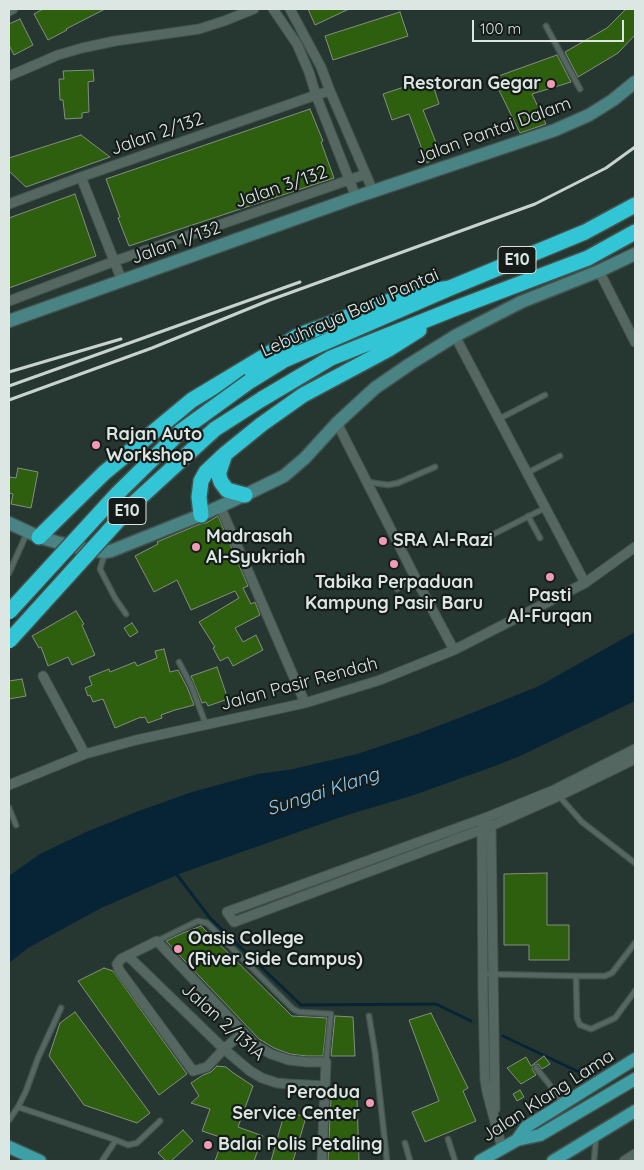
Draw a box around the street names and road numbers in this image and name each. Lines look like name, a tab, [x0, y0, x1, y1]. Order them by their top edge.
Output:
street label: Jalan Pantai Dalam	[412, 93, 574, 169]
street label: Jalan 2/132	[108, 108, 206, 160]
street label: Jalan 3/132	[232, 161, 330, 213]
street label: Jalan 1/132	[128, 217, 224, 269]
road number: E10	[498, 246, 536, 274]
street label: Lebuhraya Baru Pantai	[258, 264, 442, 362]
road number: E10	[108, 498, 146, 524]
street label: Jalan Pasir Rendah	[218, 653, 380, 715]
street label: Jalan 2/131A	[177, 979, 269, 1065]
street label: Jalan Klang Lama	[478, 1045, 618, 1147]

